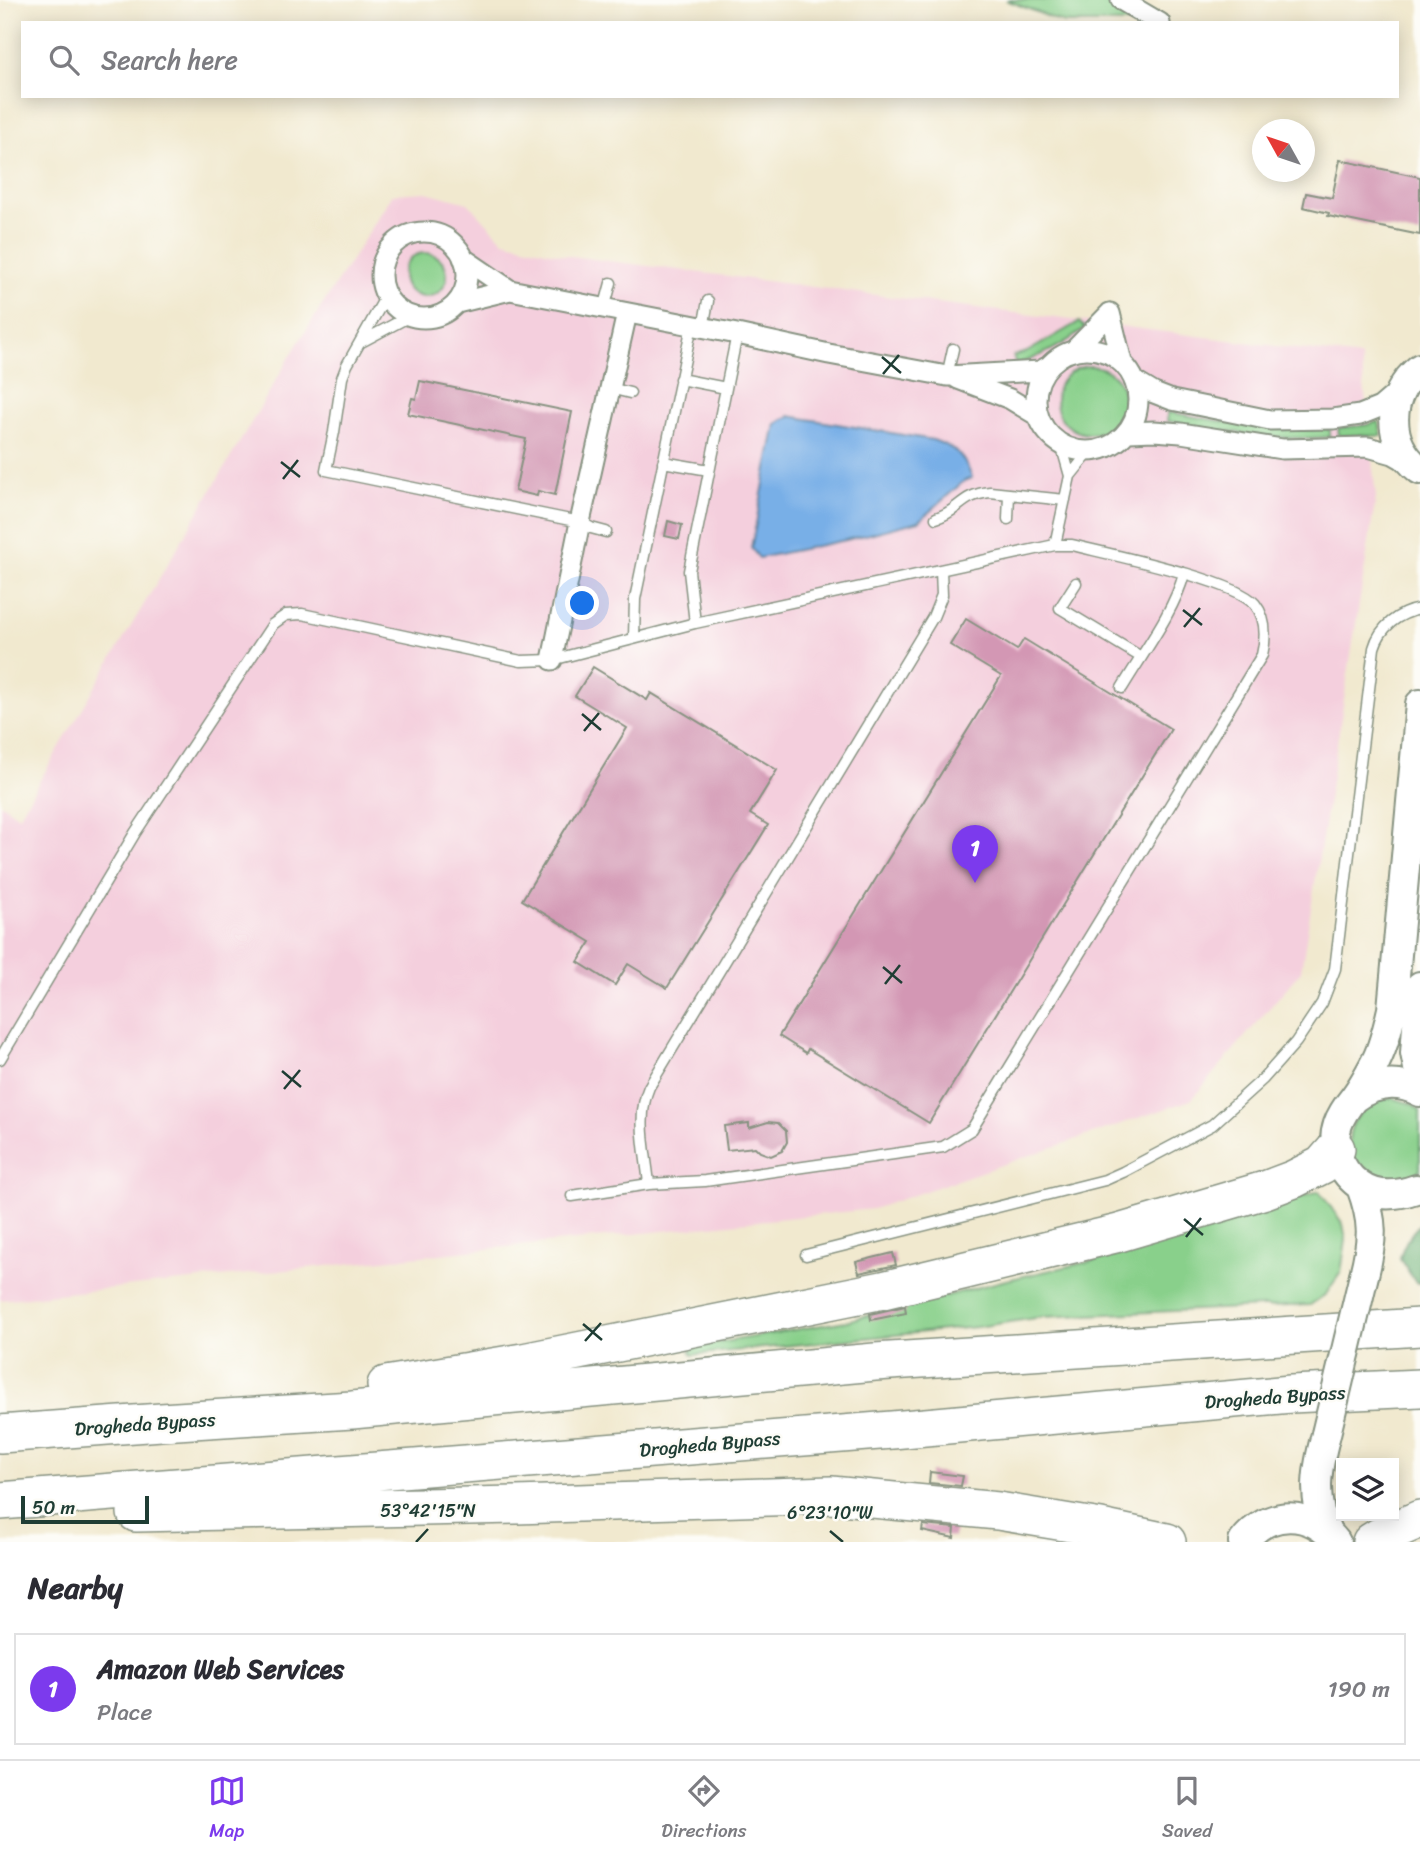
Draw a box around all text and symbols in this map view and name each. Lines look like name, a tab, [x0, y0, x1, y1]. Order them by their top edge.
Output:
search box	[21, 21, 1399, 98]
text: Search here	[101, 37, 238, 83]
icon: search	[45, 41, 83, 79]
north arrow	[1252, 119, 1315, 182]
your location	[565, 586, 599, 620]
pin: 1	[952, 825, 998, 883]
street label: Drogheda Bypass	[1203, 1376, 1347, 1418]
street label: Drogheda Bypass	[73, 1403, 217, 1445]
street label: Drogheda Bypass	[638, 1421, 782, 1467]
map controls	[1336, 1458, 1399, 1521]
button: layers	[1336, 1458, 1399, 1521]
text: 50 m	[32, 1491, 75, 1524]
scale bar	[21, 1493, 149, 1525]
text: 53°42'15"N	[380, 1495, 476, 1527]
text: 6°23'10"W	[787, 1497, 874, 1529]
text: Nearby	[28, 1561, 123, 1615]
text: Amazon Web Services	[97, 1646, 344, 1692]
text: 1	[48, 1669, 58, 1710]
text: 190 m	[1328, 1669, 1390, 1710]
text: Place	[97, 1692, 152, 1733]
tab: Map	[208, 1772, 246, 1847]
tab: Directions	[661, 1772, 747, 1847]
tab: Saved	[1162, 1772, 1212, 1847]

